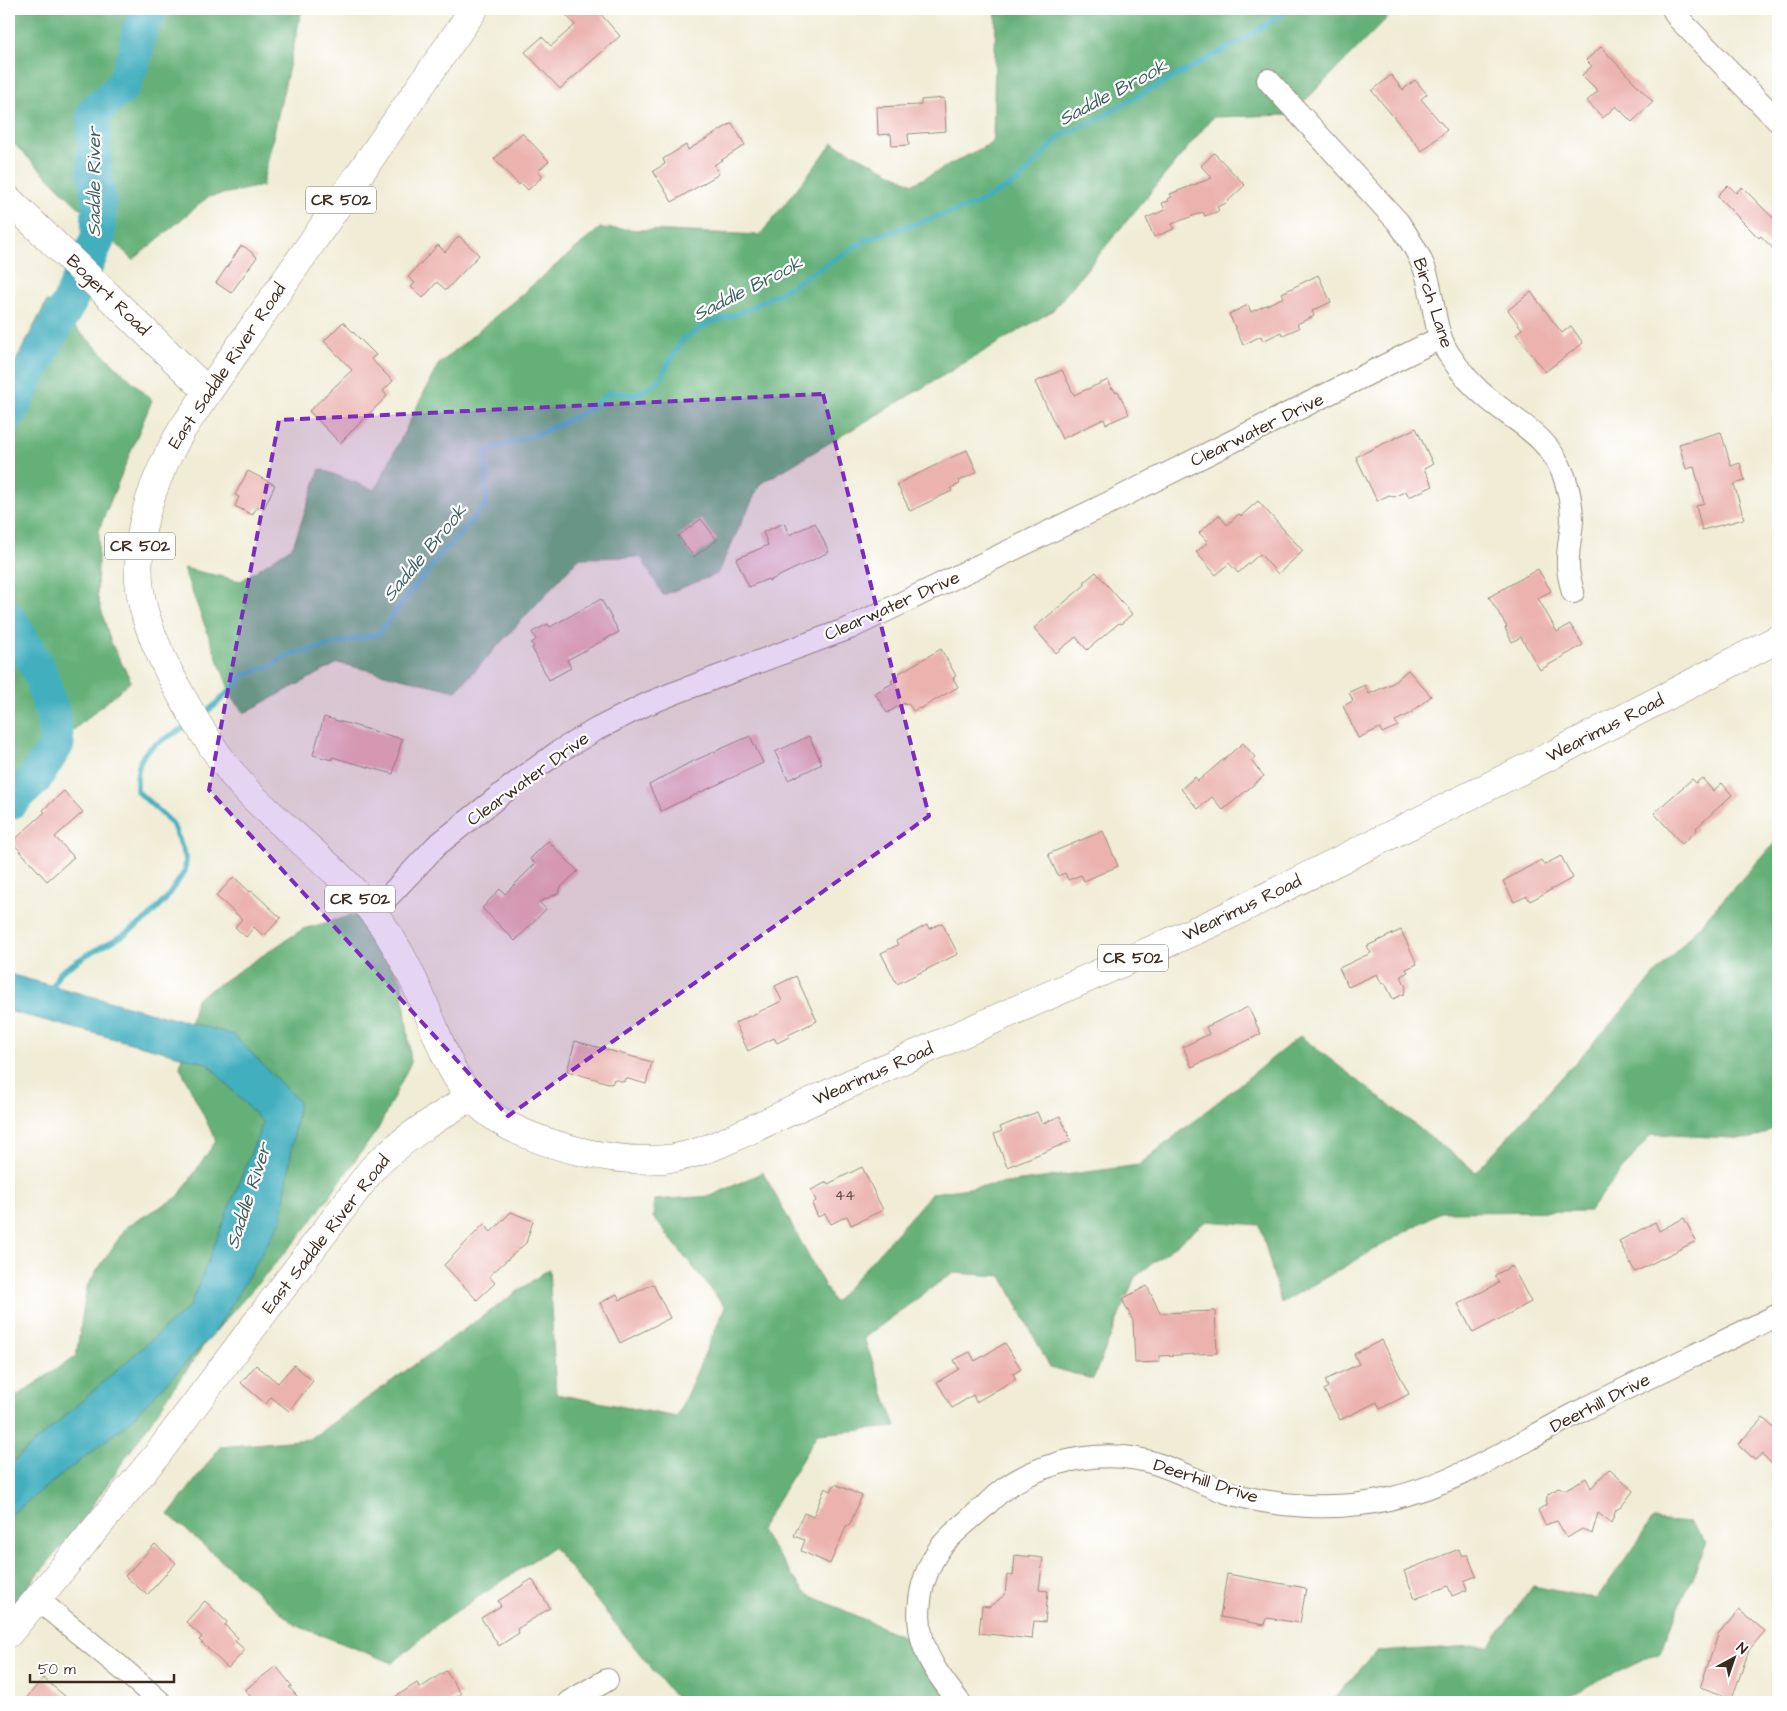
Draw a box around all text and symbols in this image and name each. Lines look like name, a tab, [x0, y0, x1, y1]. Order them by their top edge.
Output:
water label: Saddle Brook	[1054, 53, 1172, 133]
water label: Saddle River	[81, 125, 108, 237]
road number: CR 502	[306, 186, 376, 214]
street label: Bogert Road	[60, 249, 155, 342]
water label: Saddle Brook	[689, 250, 808, 328]
street label: Birch Lane	[1407, 255, 1459, 351]
street label: East Saddle River Road	[162, 278, 292, 454]
street label: Clearwater Drive	[1186, 387, 1328, 473]
water label: Saddle Brook	[376, 498, 474, 607]
road number: CR 502	[105, 532, 175, 560]
street label: Clearwater Drive	[820, 565, 964, 647]
street label: Wearimus Road	[1542, 688, 1668, 768]
street label: Clearwater Drive	[462, 726, 594, 832]
street label: Wearimus Road	[1178, 868, 1306, 948]
road number: CR 502	[325, 886, 395, 912]
road number: CR 502	[1098, 944, 1168, 971]
street label: Wearimus Road	[809, 1036, 937, 1112]
water label: Saddle River	[219, 1137, 279, 1252]
street label: East Saddle River Road	[256, 1149, 396, 1319]
house number: 44	[835, 1185, 855, 1206]
street label: Deerhill Drive	[1546, 1367, 1654, 1439]
street label: Deerhill Drive	[1150, 1452, 1262, 1510]
north arrow	[1710, 1634, 1760, 1684]
text: N	[1732, 1638, 1752, 1659]
scale bar	[30, 1651, 174, 1683]
text: 50 m	[38, 1659, 76, 1680]

